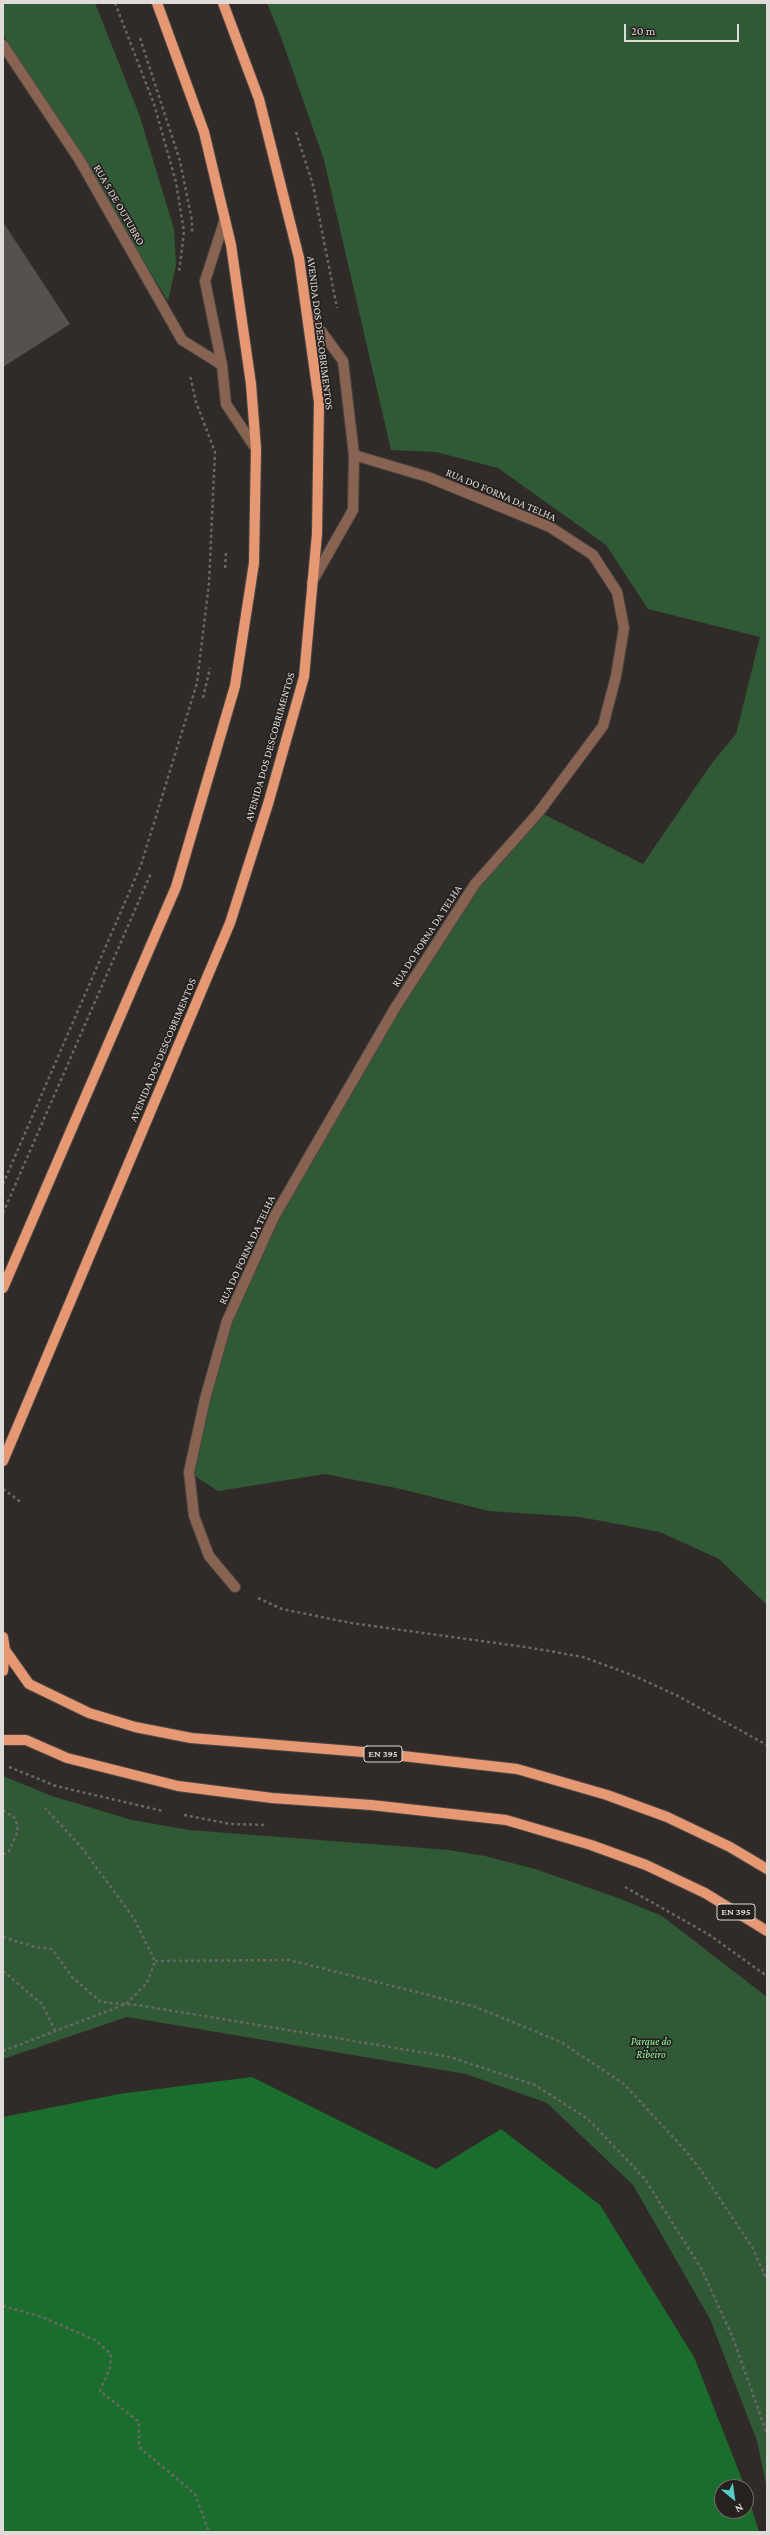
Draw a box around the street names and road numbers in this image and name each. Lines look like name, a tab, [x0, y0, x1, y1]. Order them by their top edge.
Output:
street label: RUA 5 DE OUTUBRO	[91, 162, 147, 248]
street label: AVENIDA DOS DESCOBRIMENTOS	[304, 255, 336, 411]
street label: RUA DO FORNA DA TELHA	[444, 466, 558, 524]
street label: AVENIDA DOS DESCOBRIMENTOS	[242, 671, 298, 823]
street label: RUA DO FORNA DA TELHA	[389, 883, 465, 989]
street label: AVENIDA DOS DESCOBRIMENTOS	[127, 976, 199, 1124]
street label: RUA DO FORNA DA TELHA	[216, 1193, 278, 1307]
road number: EN 395	[364, 1746, 402, 1762]
road number: EN 395	[717, 1904, 755, 1920]

